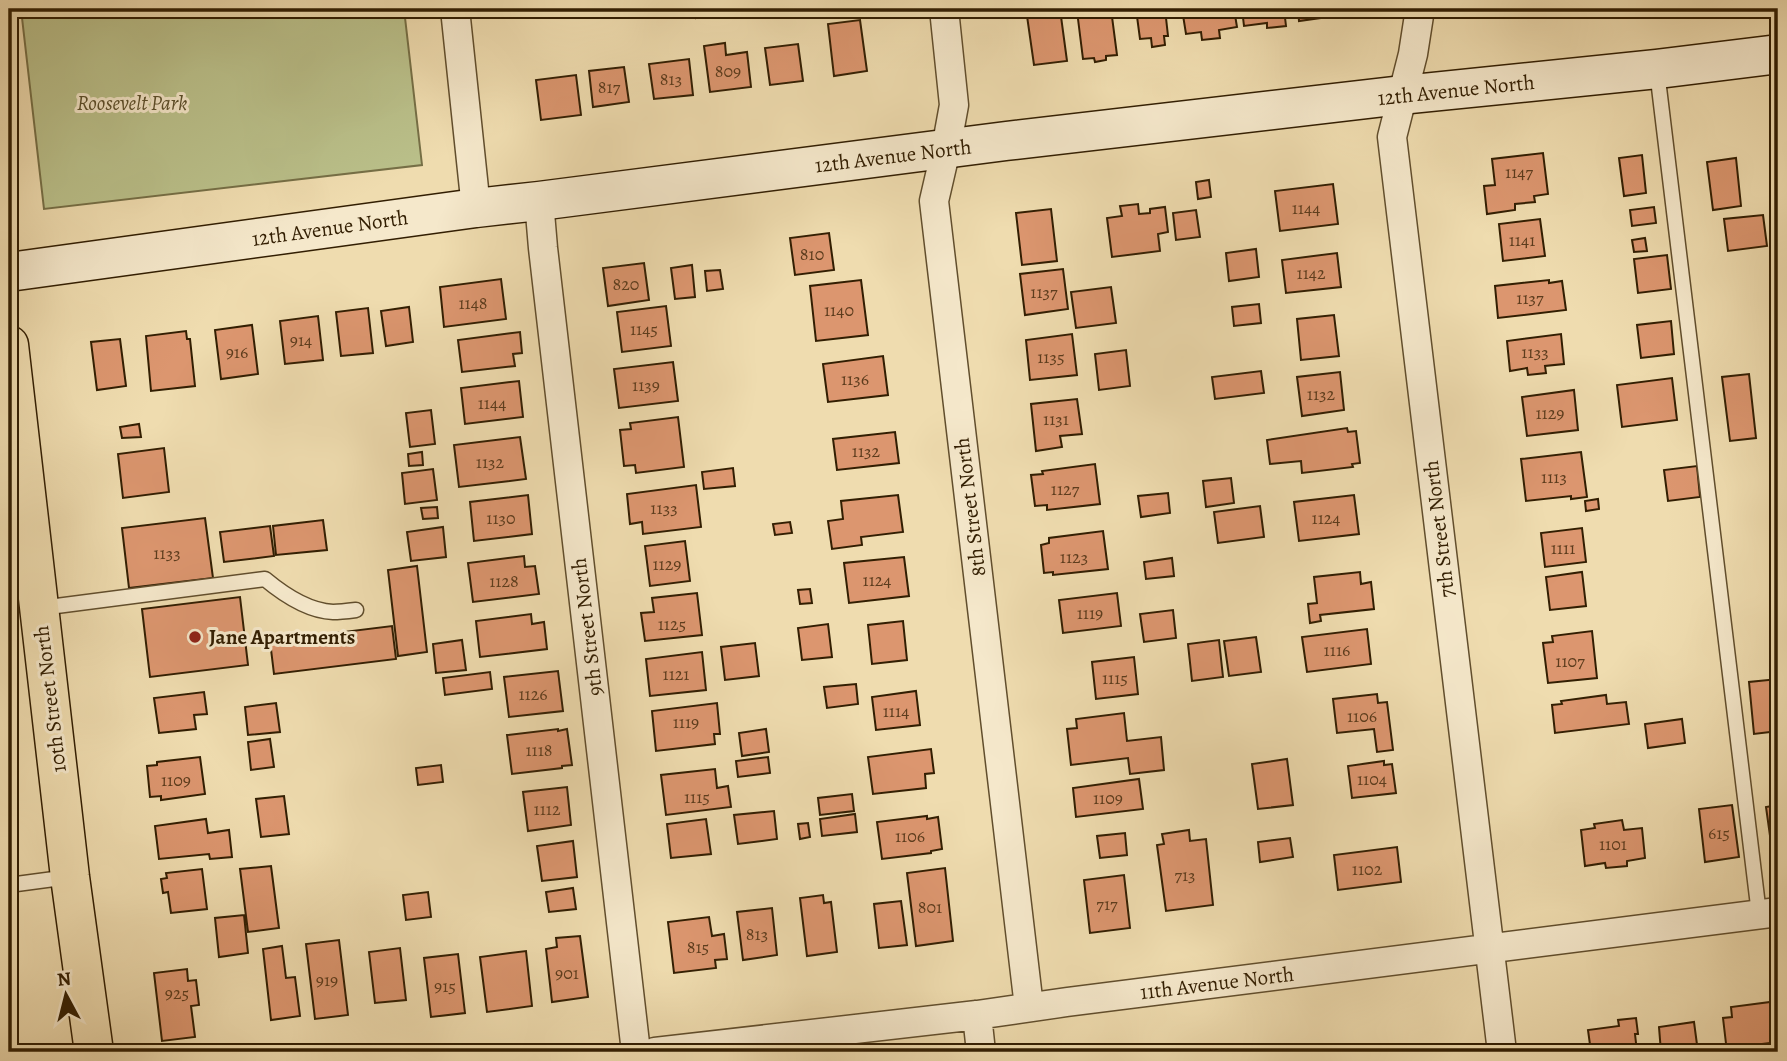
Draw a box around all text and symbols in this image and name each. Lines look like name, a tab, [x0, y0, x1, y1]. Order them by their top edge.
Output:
house number: 809	[715, 59, 741, 83]
house number: 813	[660, 67, 682, 91]
street label: 12th Avenue North	[1376, 68, 1536, 112]
house number: 817	[598, 75, 621, 99]
park label: Roosevelt Park	[77, 89, 187, 117]
street label: 12th Avenue North	[813, 133, 973, 179]
house number: 1147	[1505, 160, 1533, 184]
house number: 1144	[1292, 196, 1320, 220]
street label: 12th Avenue North	[250, 203, 410, 253]
house number: 1141	[1509, 228, 1535, 252]
house number: 810	[800, 242, 824, 266]
house number: 1142	[1296, 261, 1326, 285]
house number: 820	[613, 272, 639, 296]
house number: 1137	[1030, 280, 1058, 304]
house number: 1137	[1516, 286, 1544, 310]
house number: 1148	[458, 291, 488, 315]
house number: 1140	[824, 298, 854, 322]
house number: 1145	[630, 317, 658, 341]
house number: 914	[290, 328, 312, 352]
house number: 916	[226, 340, 248, 364]
house number: 1133	[1521, 340, 1549, 364]
house number: 1135	[1037, 345, 1065, 369]
house number: 1136	[841, 367, 869, 391]
house number: 1139	[632, 373, 660, 397]
house number: 1132	[1307, 382, 1336, 406]
house number: 1144	[478, 391, 506, 415]
house number: 1129	[1535, 401, 1565, 425]
house number: 1131	[1043, 407, 1069, 431]
street label: 8th Street North	[948, 436, 992, 578]
house number: 1132	[852, 439, 881, 463]
house number: 1132	[476, 450, 505, 474]
street label: 7th Street North	[1417, 459, 1461, 599]
house number: 1113	[1541, 465, 1567, 489]
house number: 1127	[1051, 477, 1080, 501]
house number: 1133	[650, 496, 678, 520]
house number: 1130	[486, 506, 516, 530]
house number: 1124	[1311, 506, 1341, 530]
house number: 1111	[1551, 536, 1575, 560]
house number: 1133	[153, 541, 181, 565]
house number: 1123	[1060, 545, 1088, 569]
house number: 1129	[652, 552, 682, 576]
street label: 9th Street North	[565, 556, 609, 698]
house number: 1124	[862, 568, 892, 592]
house number: 1128	[489, 569, 519, 593]
house number: 1119	[1077, 601, 1103, 625]
house number: 1125	[658, 612, 686, 636]
place label: Jane Apartments	[209, 623, 355, 651]
street label: 10th Street North	[27, 624, 73, 774]
marker: Jane Apartments	[187, 629, 203, 645]
house number: 1116	[1324, 638, 1350, 662]
house number: 1107	[1555, 649, 1585, 673]
house number: 1121	[662, 662, 690, 686]
house number: 1115	[1102, 666, 1128, 690]
house number: 1126	[518, 682, 548, 706]
house number: 1114	[883, 699, 909, 723]
house number: 1106	[1347, 704, 1377, 728]
house number: 1119	[673, 710, 699, 734]
house number: 1118	[525, 738, 553, 762]
house number: 1104	[1357, 767, 1387, 791]
house number: 1109	[161, 768, 191, 792]
house number: 1115	[684, 785, 710, 809]
house number: 1109	[1093, 786, 1123, 810]
house number: 1112	[533, 797, 561, 821]
house number: 615	[1708, 821, 1730, 845]
house number: 1106	[895, 824, 925, 848]
house number: 1101	[1599, 832, 1627, 856]
house number: 1102	[1352, 857, 1383, 881]
house number: 713	[1174, 863, 1196, 887]
house number: 717	[1096, 892, 1118, 916]
house number: 801	[918, 895, 942, 919]
house number: 813	[746, 922, 768, 946]
house number: 815	[687, 935, 709, 959]
north arrow	[32, 960, 102, 1030]
street label: 11th Avenue North	[1139, 960, 1295, 1006]
house number: 901	[555, 961, 579, 985]
text: N	[56, 965, 73, 993]
house number: 919	[316, 968, 338, 992]
house number: 915	[434, 974, 456, 998]
house number: 925	[165, 981, 189, 1005]

